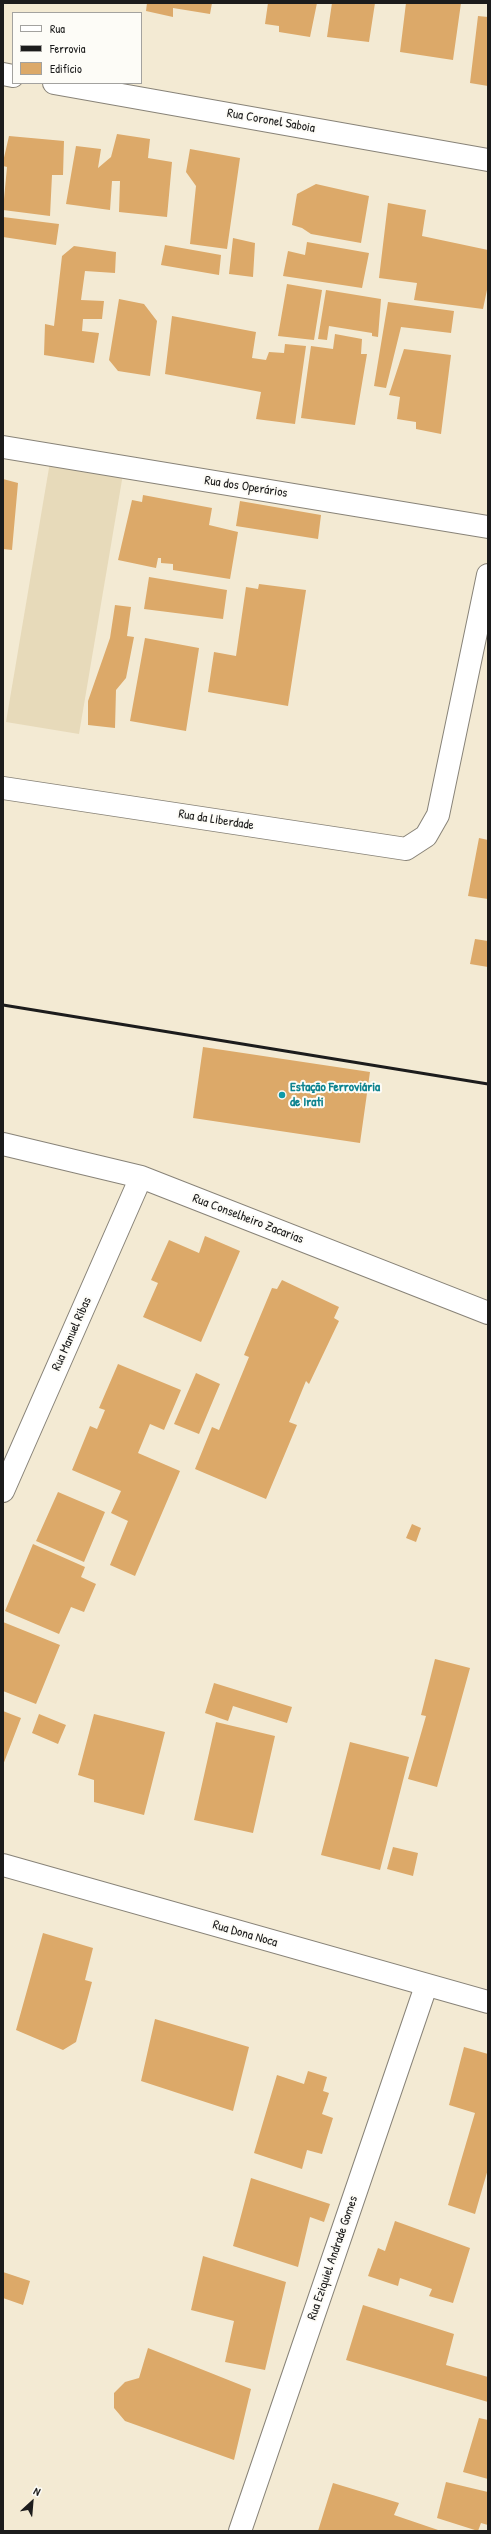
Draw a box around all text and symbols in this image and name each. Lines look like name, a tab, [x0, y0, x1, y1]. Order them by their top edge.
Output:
legend	[12, 12, 142, 84]
text: Rua	[50, 20, 65, 37]
text: Ferrovia	[50, 40, 86, 57]
text: Edifício	[50, 60, 82, 77]
street label: Rua Coronel Saboia	[226, 106, 316, 136]
street label: Rua dos Operários	[203, 473, 289, 501]
street label: Rua da Liberdade	[177, 806, 255, 834]
place label: Estação Ferroviária de Irati	[290, 1080, 380, 1111]
marker: Estação Ferroviária de Irati	[277, 1090, 287, 1100]
street label: Rua Conselheiro Zacarias	[190, 1191, 306, 1247]
street label: Rua Manuel Ribas	[49, 1295, 95, 1373]
street label: Rua Dona Noca	[211, 1917, 279, 1951]
street label: Rua Eziquiel Andrade Gomes	[304, 2194, 362, 2322]
north arrow	[12, 2482, 52, 2522]
text: N	[32, 2484, 43, 2499]

